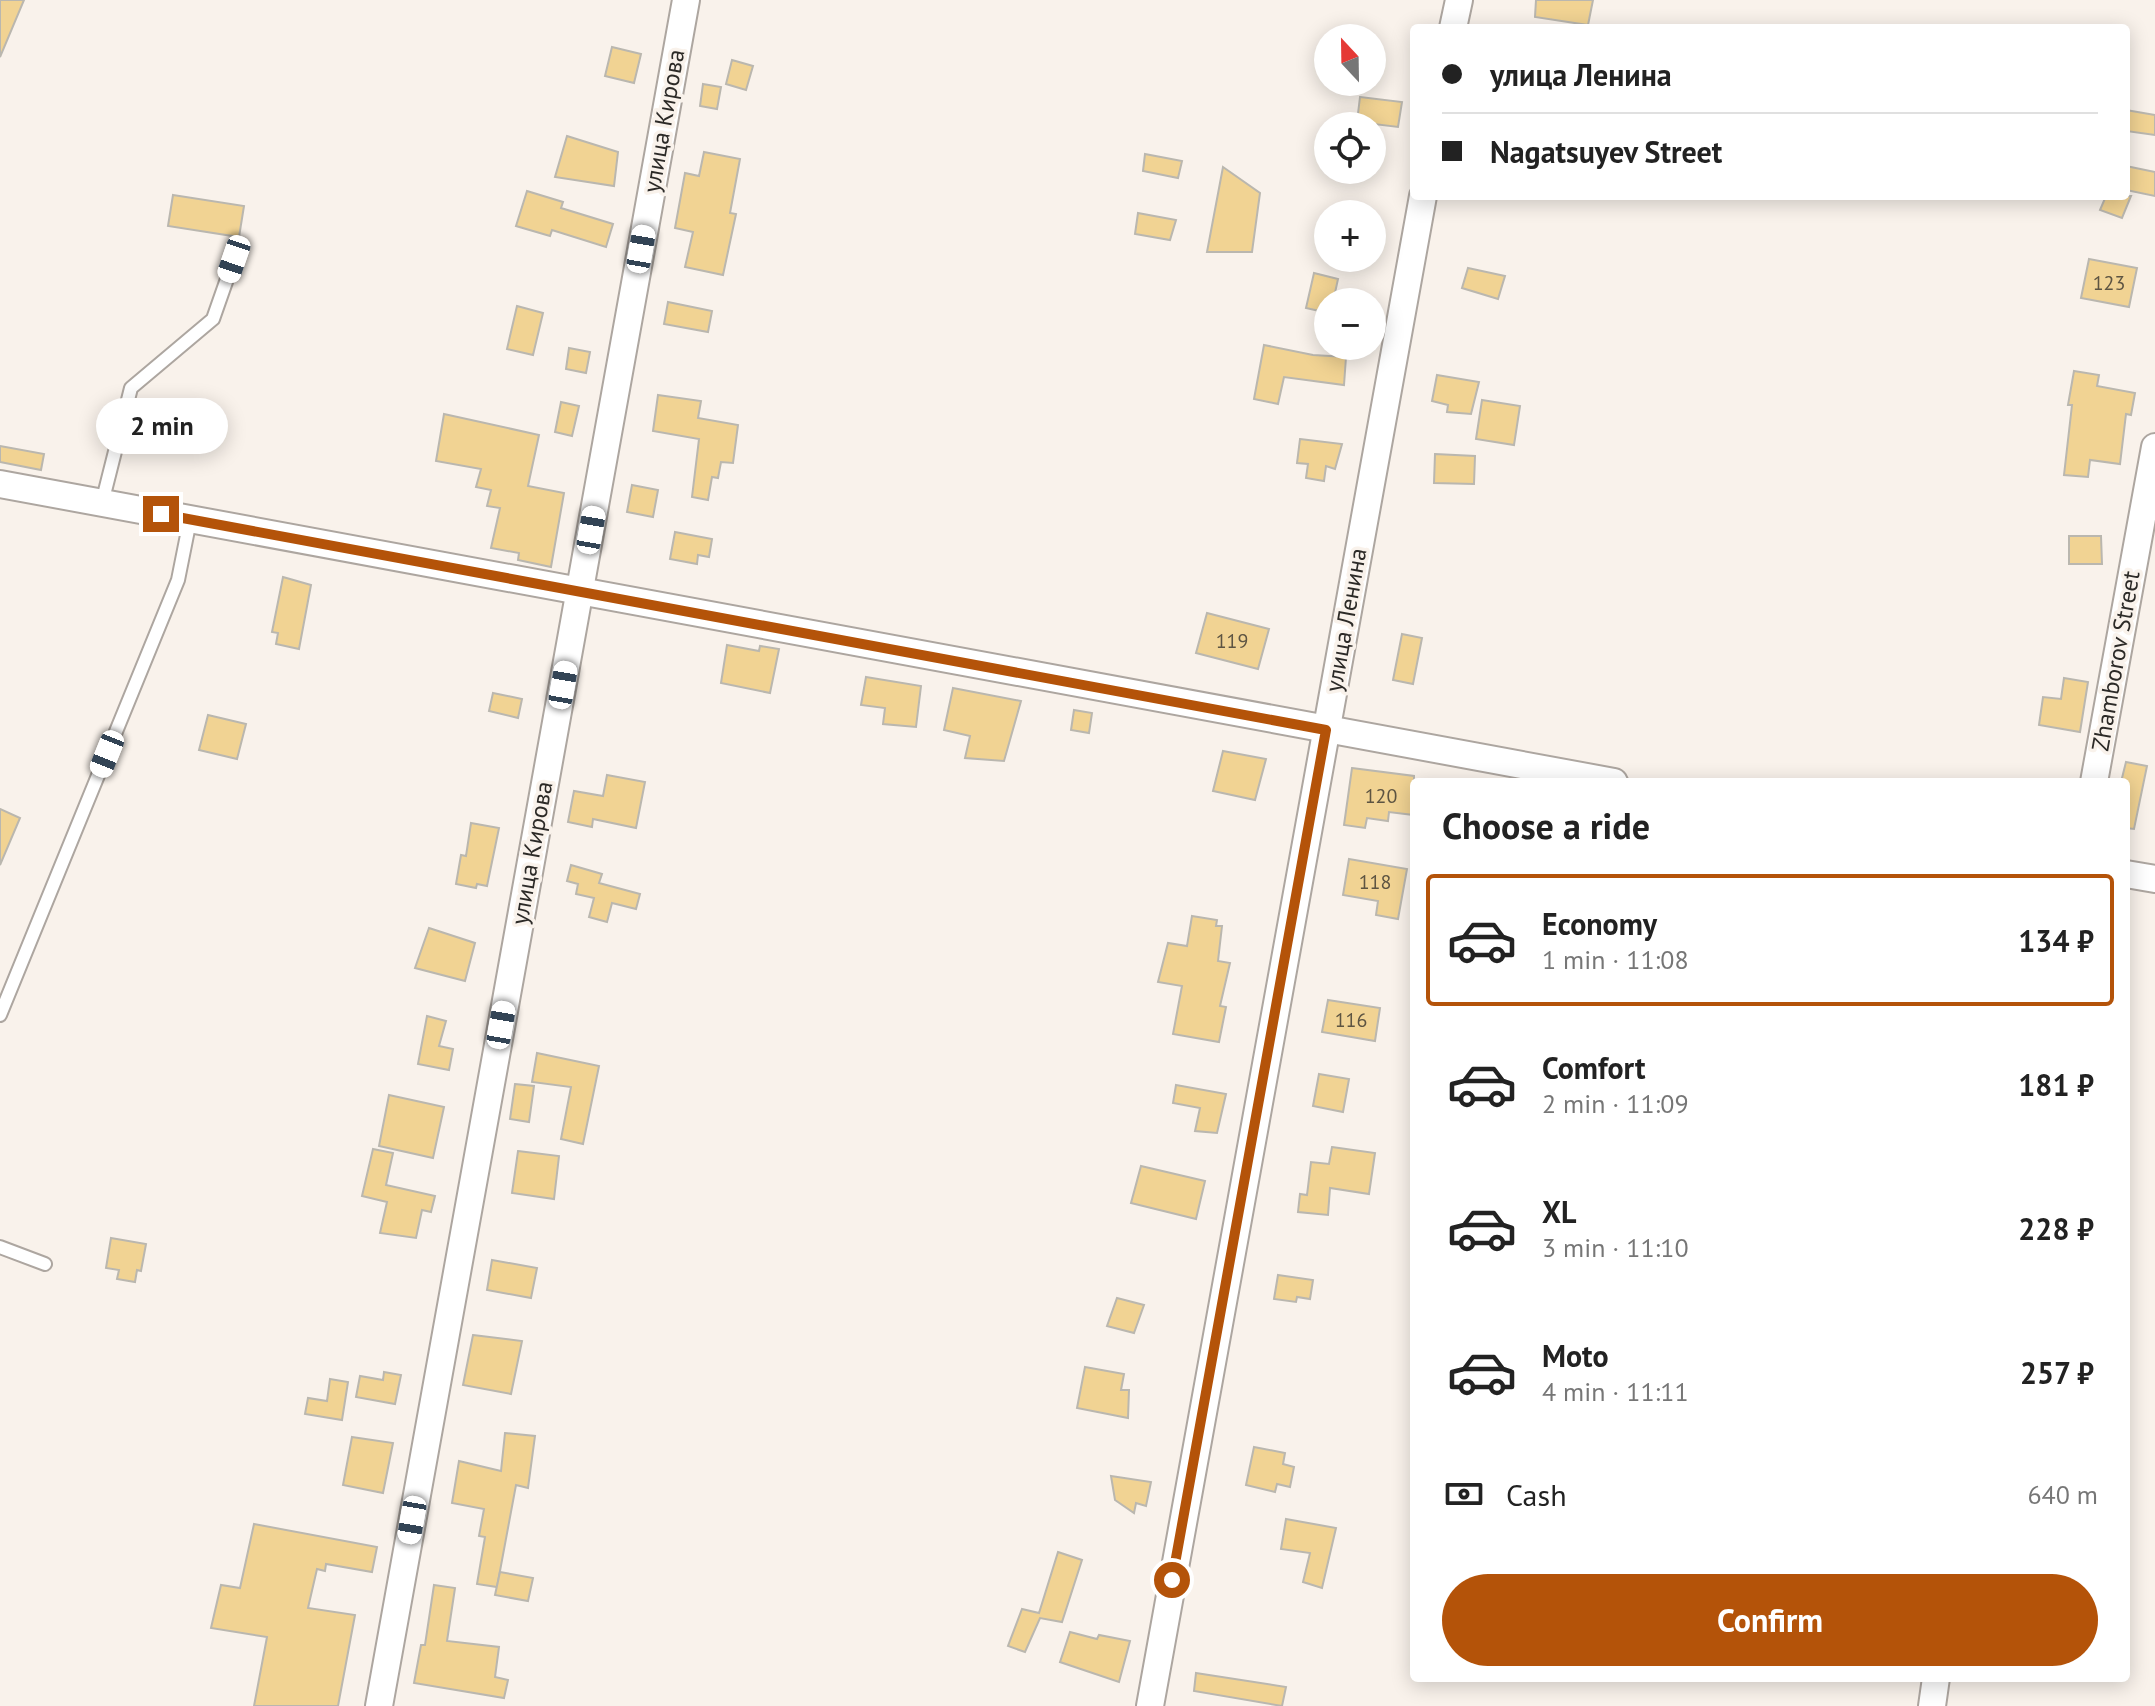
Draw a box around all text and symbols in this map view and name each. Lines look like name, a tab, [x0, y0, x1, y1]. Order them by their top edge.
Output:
north arrow	[1314, 24, 1386, 96]
map controls	[1314, 24, 1386, 360]
street label: улица Кирова	[636, 47, 691, 195]
text: улица Ленина	[1490, 55, 1672, 94]
button: locate	[1314, 112, 1386, 184]
text: Nagatsuyev Street	[1490, 132, 1722, 171]
button: +	[1314, 200, 1386, 272]
car	[625, 223, 657, 275]
car	[215, 232, 253, 286]
house number: 123	[2093, 270, 2125, 296]
button: −	[1314, 288, 1386, 360]
callout: 2 min	[95, 398, 227, 454]
text: 2 min	[130, 409, 194, 442]
route end	[143, 496, 179, 532]
car	[575, 504, 607, 556]
street label: улица Ленина	[1318, 546, 1373, 694]
street label: Zhamborov Street	[2084, 568, 2147, 754]
house number: 119	[1216, 628, 1248, 654]
car	[547, 659, 579, 711]
car	[87, 727, 127, 781]
street label: улица Кирова	[504, 779, 559, 927]
house number: 120	[1365, 783, 1397, 809]
text: Choose a ride	[1442, 802, 1650, 849]
house number: 118	[1359, 869, 1391, 895]
icon: car	[1446, 904, 1518, 976]
text: Economy	[1542, 904, 1657, 943]
text: 134 ₽	[2018, 921, 2094, 960]
text: 1 min · 11:08	[1542, 943, 1689, 976]
car	[485, 999, 517, 1051]
house number: 116	[1335, 1007, 1367, 1033]
icon: car	[1446, 1048, 1518, 1120]
text: Comfort	[1542, 1048, 1645, 1087]
text: 181 ₽	[2018, 1065, 2094, 1104]
text: 2 min · 11:09	[1542, 1087, 1689, 1120]
icon: car	[1446, 1192, 1518, 1264]
text: XL	[1542, 1192, 1576, 1231]
text: 228 ₽	[2018, 1209, 2094, 1248]
text: 3 min · 11:10	[1542, 1231, 1689, 1264]
icon: car	[1446, 1336, 1518, 1408]
text: Moto	[1542, 1336, 1609, 1375]
text: 257 ₽	[2020, 1353, 2094, 1392]
text: 4 min · 11:11	[1542, 1375, 1689, 1408]
icon: cash	[1442, 1472, 1486, 1516]
text: Cash	[1506, 1475, 1567, 1514]
text: 640 m	[2027, 1478, 2098, 1511]
car	[396, 1494, 428, 1546]
route start	[1154, 1562, 1190, 1598]
button: Confirm	[1442, 1574, 2098, 1666]

